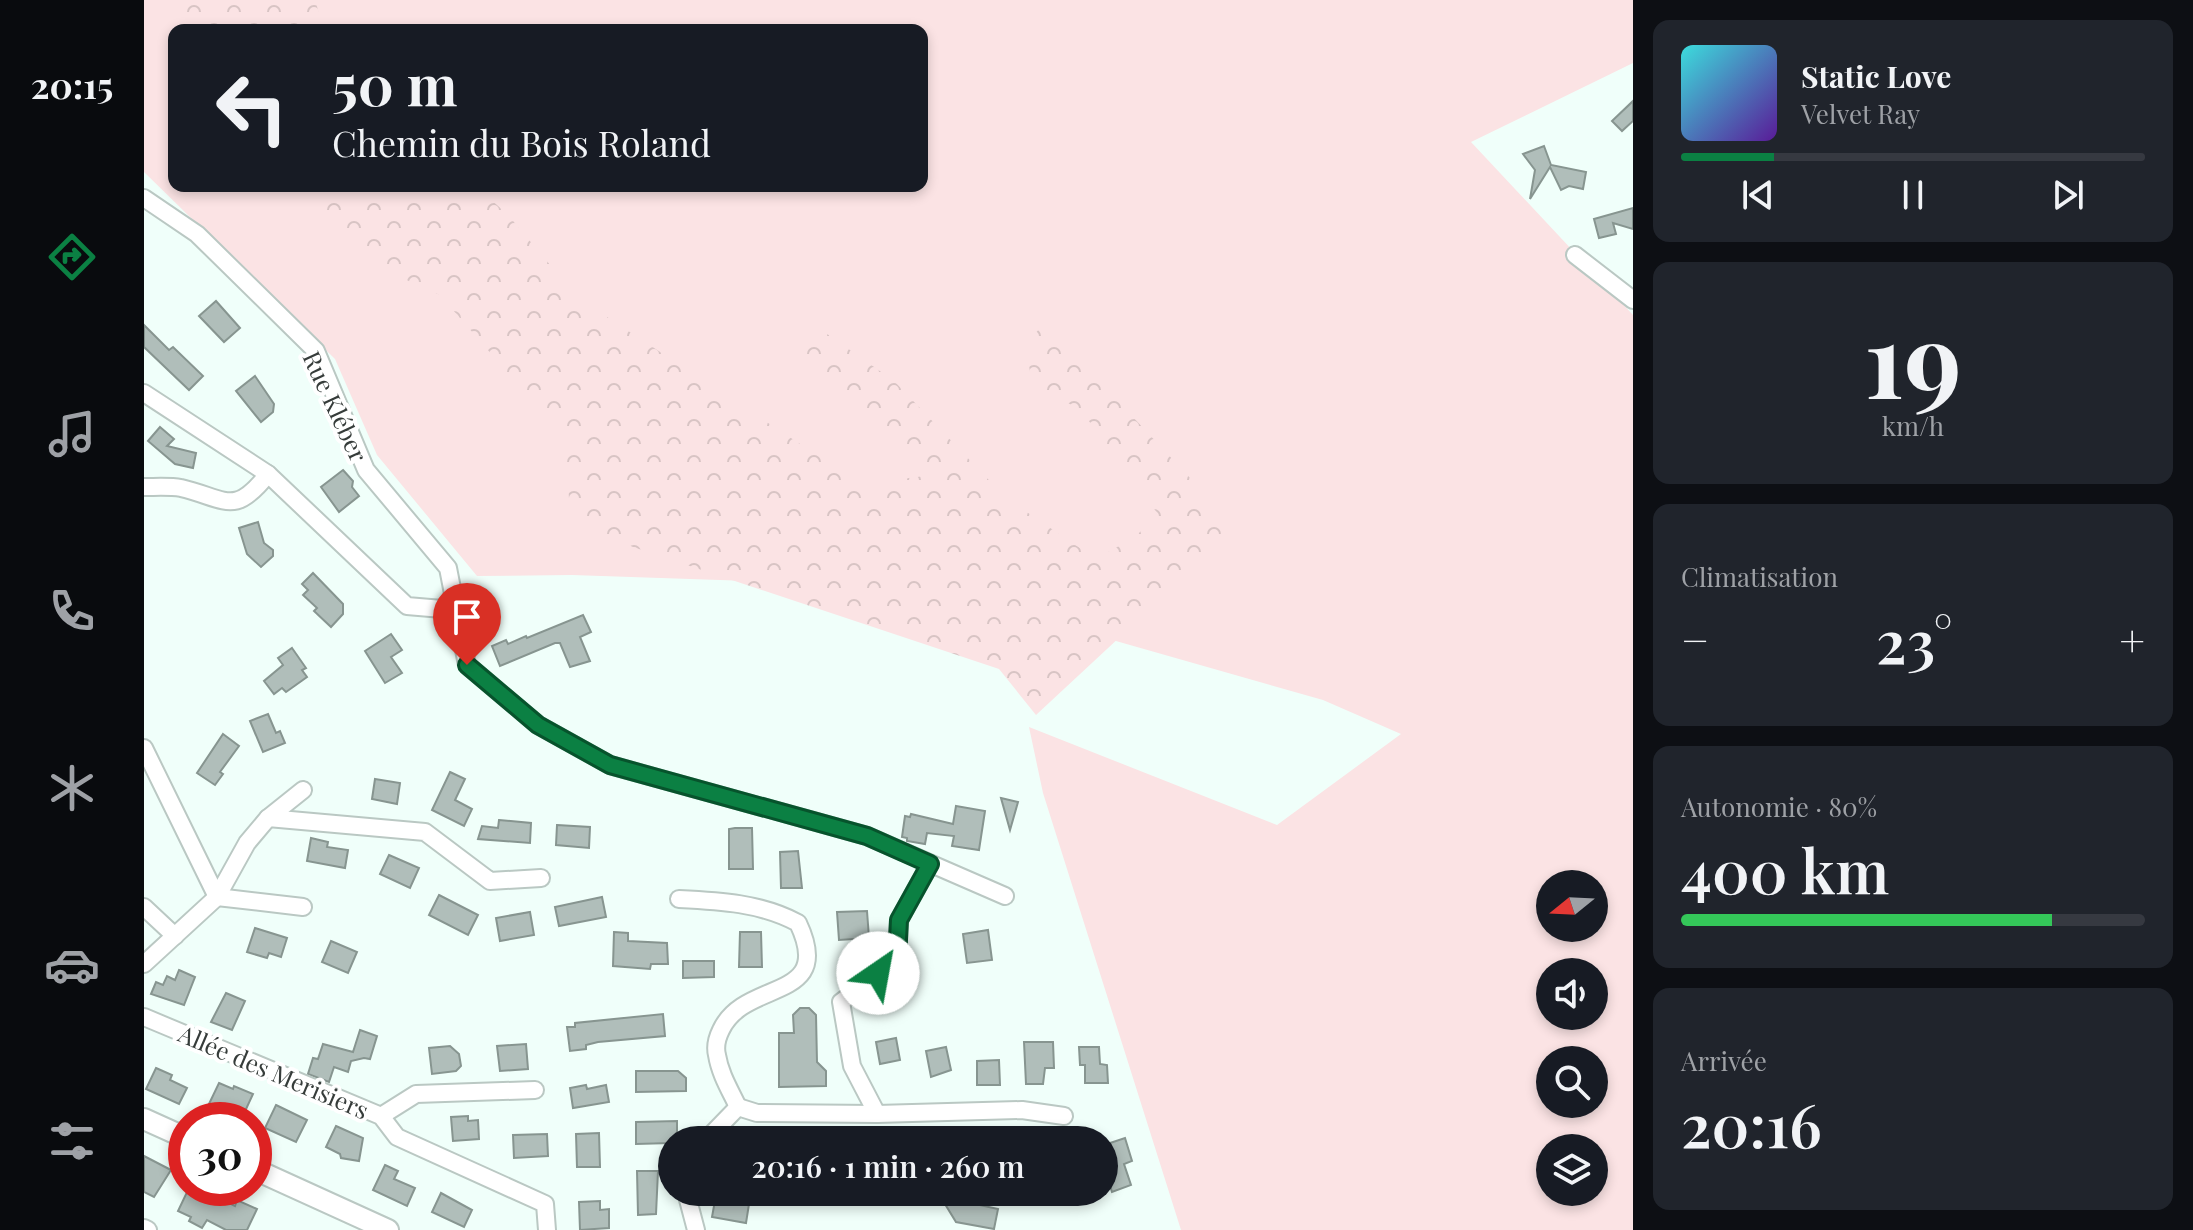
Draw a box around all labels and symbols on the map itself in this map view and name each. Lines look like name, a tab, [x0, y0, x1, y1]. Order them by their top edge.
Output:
street label: Rue Kléber	[296, 346, 376, 467]
pin	[433, 583, 501, 665]
north arrow	[1536, 870, 1608, 942]
position arrow	[836, 931, 920, 1015]
street label: Allée des Merisiers	[173, 1016, 374, 1125]
speed limit sign: 30	[168, 1102, 272, 1206]

